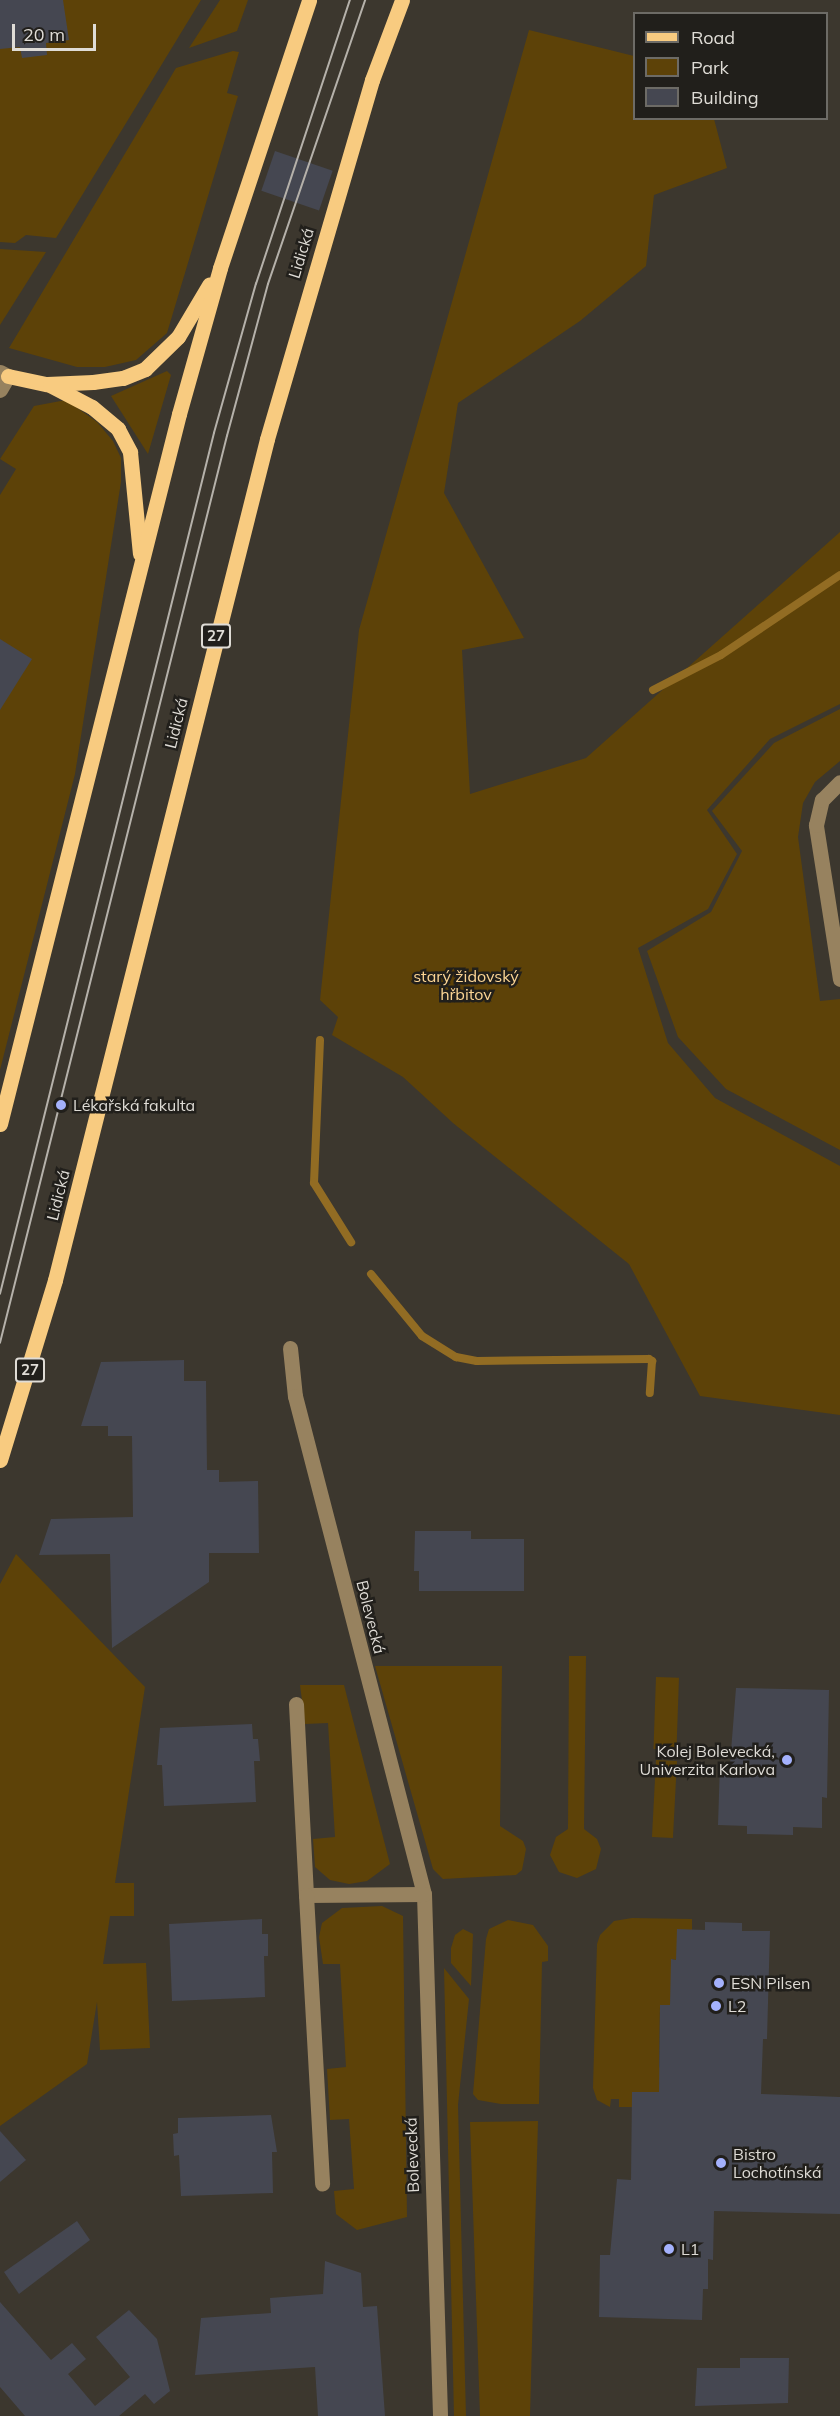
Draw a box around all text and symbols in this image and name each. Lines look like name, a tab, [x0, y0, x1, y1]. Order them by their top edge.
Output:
scale bar	[15, 12, 99, 50]
legend	[633, 12, 828, 120]
text: 20 m	[23, 23, 65, 46]
text: Road	[691, 26, 735, 49]
text: Park	[691, 56, 729, 79]
text: Building	[691, 86, 759, 109]
street label: Lidická	[284, 225, 318, 281]
road number: 27	[201, 624, 231, 648]
street label: Lidická	[160, 696, 192, 750]
park label: starý židovský hřbitov	[413, 966, 519, 1004]
place label: Lékařská fakulta	[73, 1095, 195, 1115]
marker: Lékařská fakulta	[54, 1098, 68, 1112]
street label: Lidická	[42, 1168, 74, 1222]
road number: 27	[15, 1358, 45, 1382]
street label: Bolevecká	[353, 1578, 389, 1656]
place label: Kolej Bolevecká, Univerzita Karlova	[639, 1741, 775, 1779]
marker: Kolej Bolevecká, Univerzita Karlova	[780, 1753, 794, 1767]
place label: ESN Pilsen	[731, 1973, 810, 1993]
marker: ESN Pilsen	[712, 1976, 726, 1990]
place label: L2	[728, 1996, 746, 2016]
marker: L2	[709, 1999, 723, 2013]
street label: Bolevecká	[401, 2117, 423, 2193]
place label: Bistro Lochotínská	[733, 2144, 822, 2182]
marker: Bistro Lochotínská	[714, 2156, 728, 2170]
place label: L1	[681, 2239, 699, 2259]
marker: L1	[662, 2242, 676, 2256]

